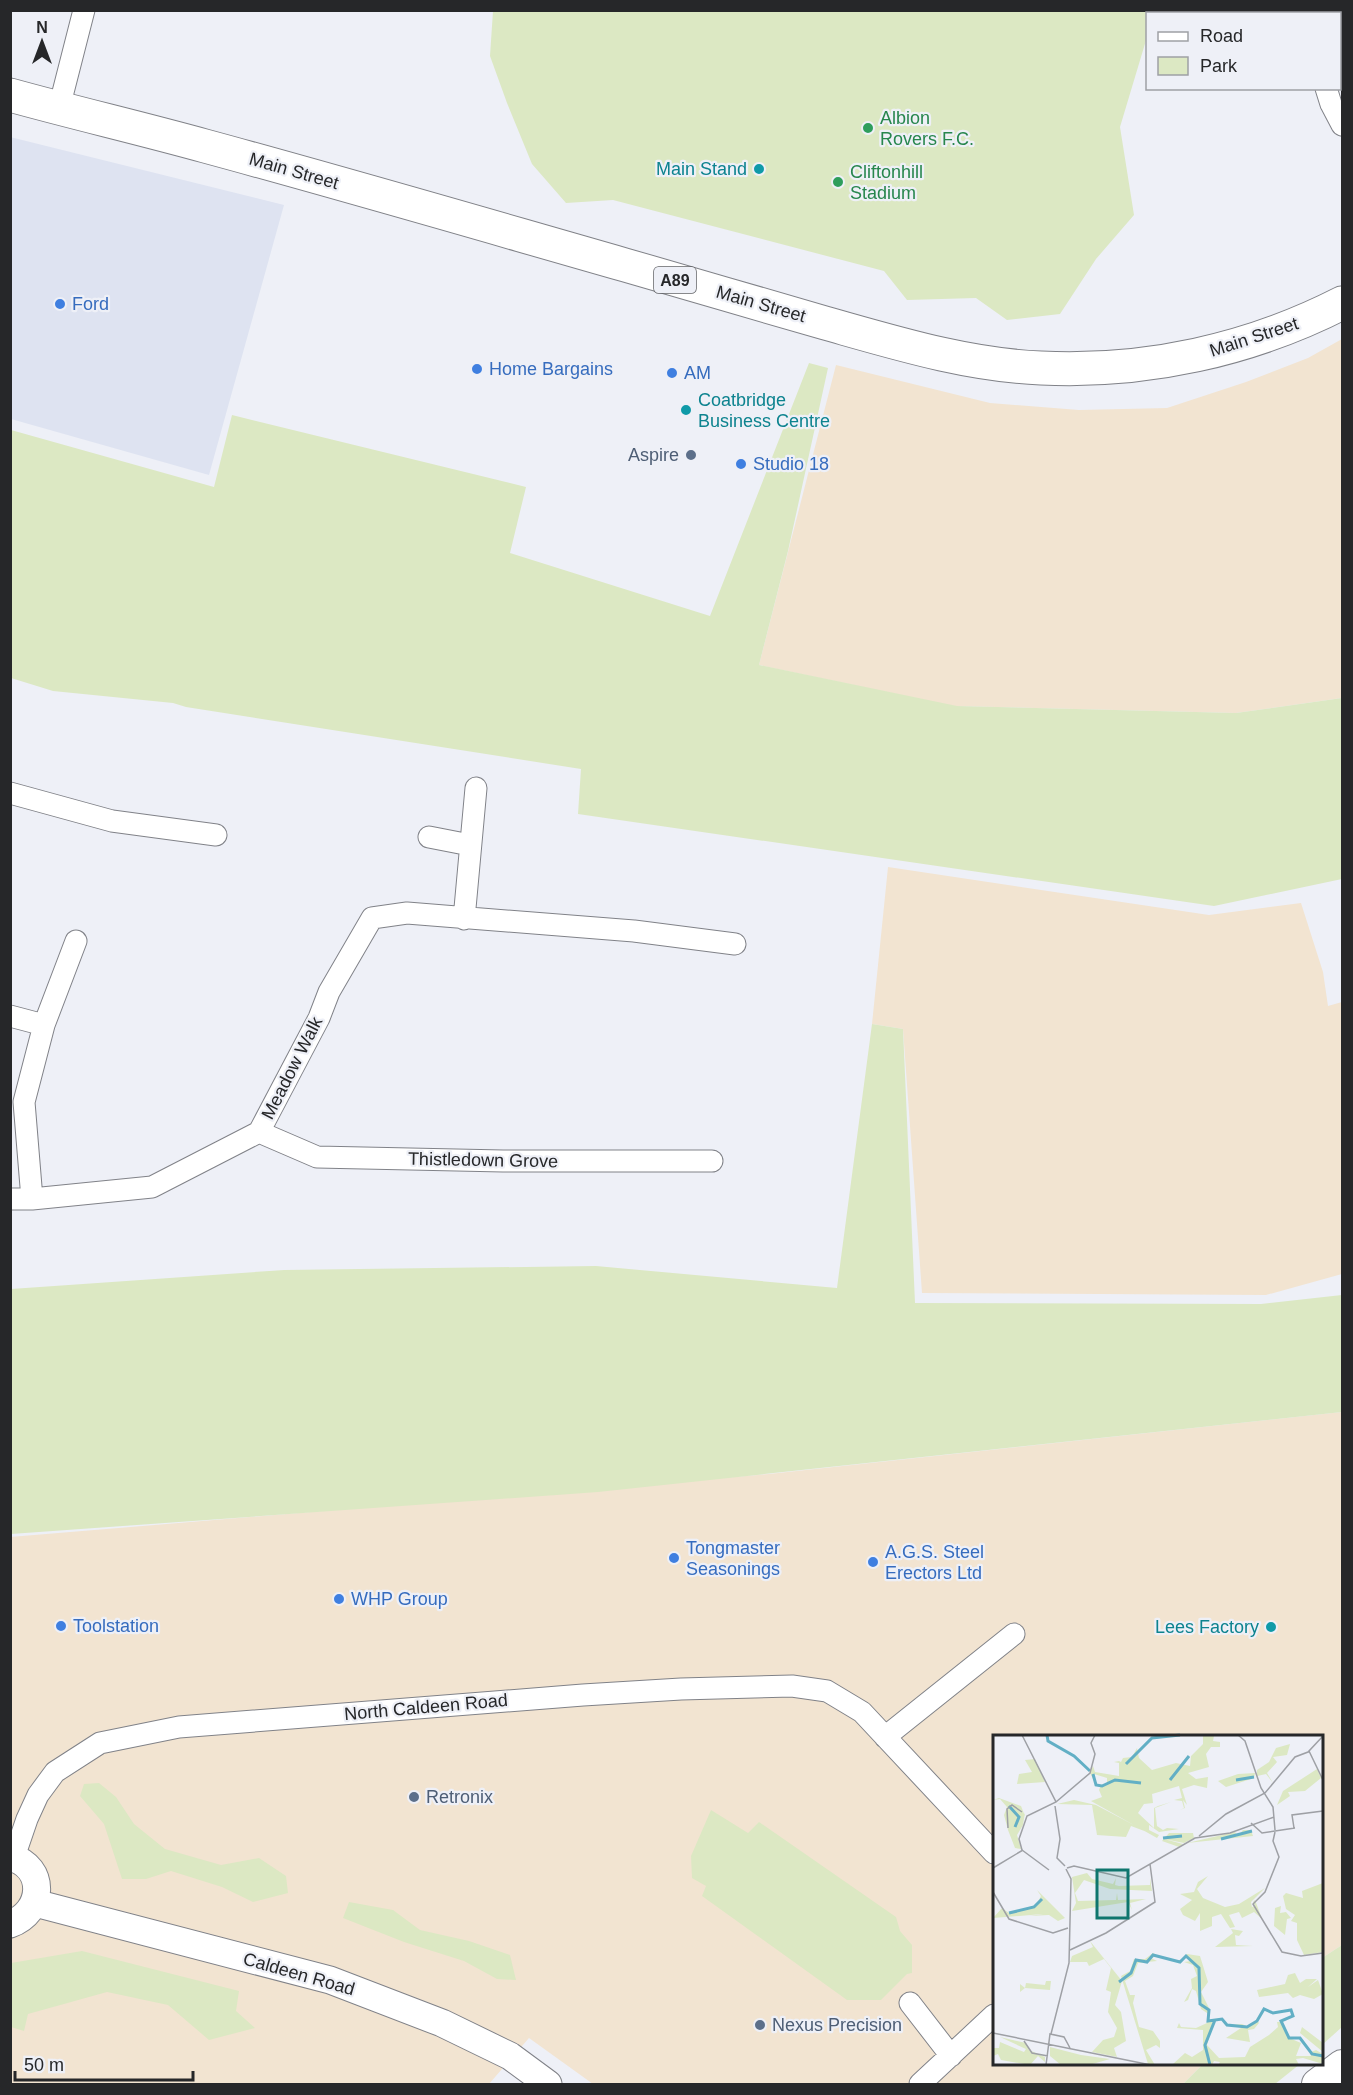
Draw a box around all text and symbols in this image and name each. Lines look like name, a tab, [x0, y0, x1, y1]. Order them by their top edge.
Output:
north arrow	[12, 12, 72, 72]
legend	[1146, 12, 1341, 90]
text: N	[36, 19, 48, 36]
text: Road	[1200, 26, 1243, 46]
text: Park	[1200, 56, 1238, 76]
place label: Albion Rovers F.C.	[880, 108, 974, 149]
marker: Albion Rovers F.C.	[861, 121, 875, 135]
street label: Main Street	[247, 149, 341, 193]
place label: Main Stand	[656, 159, 747, 179]
marker: Main Stand	[752, 162, 766, 176]
place label: Cliftonhill Stadium	[850, 162, 923, 203]
marker: Cliftonhill Stadium	[831, 175, 845, 189]
road number: A89	[654, 267, 696, 293]
street label: Main Street	[714, 282, 808, 326]
place label: Ford	[72, 294, 109, 314]
marker: Ford	[53, 297, 67, 311]
street label: Main Street	[1207, 313, 1301, 361]
place label: Home Bargains	[489, 359, 613, 379]
marker: Home Bargains	[470, 362, 484, 376]
place label: AM	[684, 363, 711, 383]
marker: AM	[665, 366, 679, 380]
place label: Coatbridge Business Centre	[698, 390, 830, 431]
marker: Coatbridge Business Centre	[679, 403, 693, 417]
place label: Aspire	[628, 445, 679, 465]
marker: Aspire	[684, 448, 698, 462]
place label: Studio 18	[753, 454, 829, 474]
marker: Studio 18	[734, 457, 748, 471]
street label: Meadow Walk	[258, 1013, 327, 1123]
street label: Thistledown Grove	[408, 1149, 558, 1171]
place label: Tongmaster Seasonings	[686, 1538, 780, 1579]
place label: A.G.S. Steel Erectors Ltd	[885, 1542, 984, 1583]
marker: Tongmaster Seasonings	[667, 1551, 681, 1565]
marker: A.G.S. Steel Erectors Ltd	[866, 1555, 880, 1569]
place label: WHP Group	[351, 1589, 448, 1609]
marker: WHP Group	[332, 1592, 346, 1606]
place label: Toolstation	[73, 1616, 159, 1636]
place label: Lees Factory	[1155, 1617, 1259, 1637]
marker: Toolstation	[54, 1619, 68, 1633]
marker: Lees Factory	[1264, 1620, 1278, 1634]
street label: North Caldeen Road	[343, 1690, 509, 1724]
inset map	[993, 1735, 1323, 2065]
place label: Retronix	[426, 1787, 493, 1807]
marker: Retronix	[407, 1790, 421, 1804]
street label: Caldeen Road	[241, 1949, 357, 1999]
place label: Nexus Precision	[772, 2015, 902, 2035]
marker: Nexus Precision	[753, 2018, 767, 2032]
scale bar	[15, 2044, 194, 2082]
text: 50 m	[24, 2055, 64, 2075]

